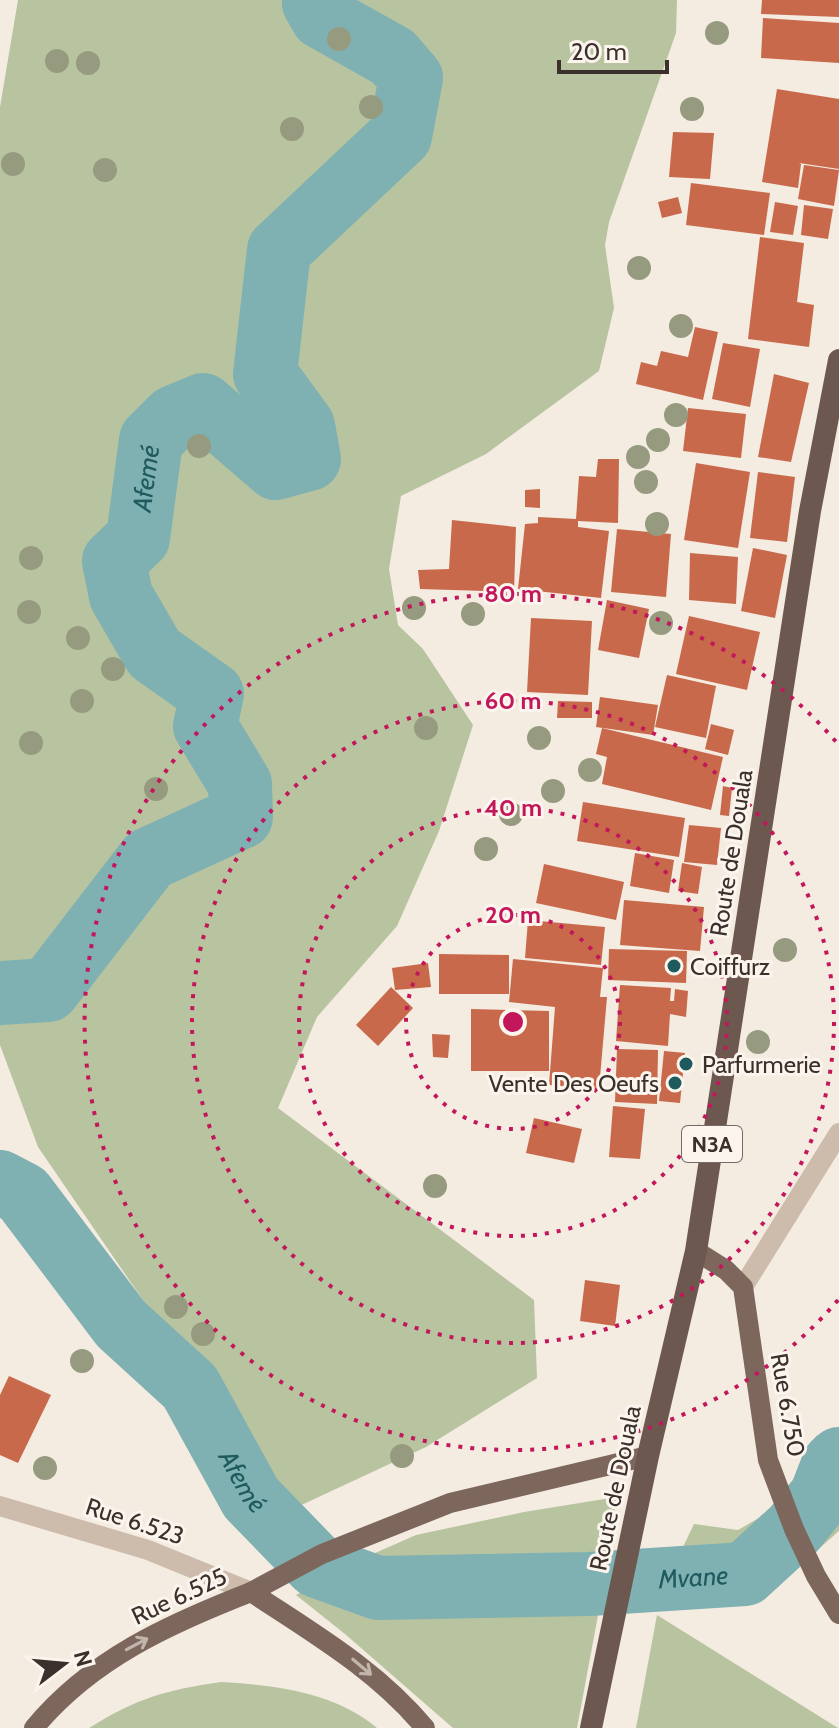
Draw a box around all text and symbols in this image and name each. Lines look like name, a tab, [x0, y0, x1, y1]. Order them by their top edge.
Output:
scale bar	[559, 24, 667, 74]
text: 20 m	[571, 37, 627, 66]
water label: Afemé	[125, 443, 166, 515]
text: 80 m	[484, 579, 542, 608]
text: 60 m	[485, 686, 541, 715]
street label: Route de Douala	[704, 767, 759, 938]
text: 40 m	[484, 793, 542, 822]
text: 20 m	[485, 900, 541, 929]
place label: Coiffurz	[690, 952, 770, 981]
marker: Coiffurz	[665, 957, 683, 975]
centre of rings	[499, 1008, 527, 1036]
place label: Parfurmerie	[702, 1050, 821, 1079]
marker: Parfurmerie	[677, 1055, 695, 1073]
place label: Vente Des Oeufs	[489, 1069, 659, 1098]
marker: Vente Des Oeufs	[666, 1074, 684, 1092]
road number: N3A	[682, 1126, 742, 1162]
street label: Rue 6.750	[765, 1351, 811, 1459]
street label: Route de Douala	[583, 1402, 647, 1573]
water label: Afemé	[211, 1444, 273, 1520]
street label: Rue 6.523	[82, 1492, 188, 1550]
water label: Mvane	[656, 1559, 729, 1596]
street label: Rue 6.525	[127, 1561, 231, 1631]
north arrow	[24, 1624, 104, 1704]
one-way arrow	[124, 1635, 148, 1651]
text: N	[68, 1647, 98, 1670]
one-way arrow	[352, 1658, 372, 1676]

